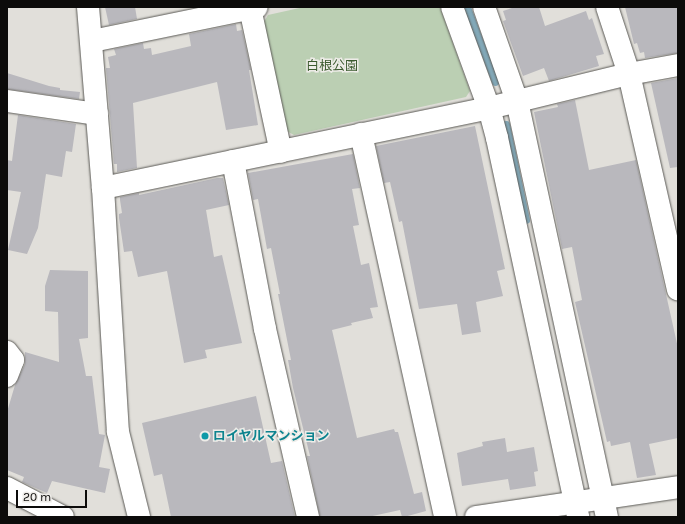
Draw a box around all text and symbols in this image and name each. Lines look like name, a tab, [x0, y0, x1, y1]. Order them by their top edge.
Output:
park label: 白根公園	[306, 58, 358, 74]
place label: ロイヤルマンション	[213, 428, 330, 444]
marker: ロイヤルマンション	[200, 431, 210, 441]
scale bar	[18, 482, 89, 508]
text: 20 m	[23, 490, 51, 504]

